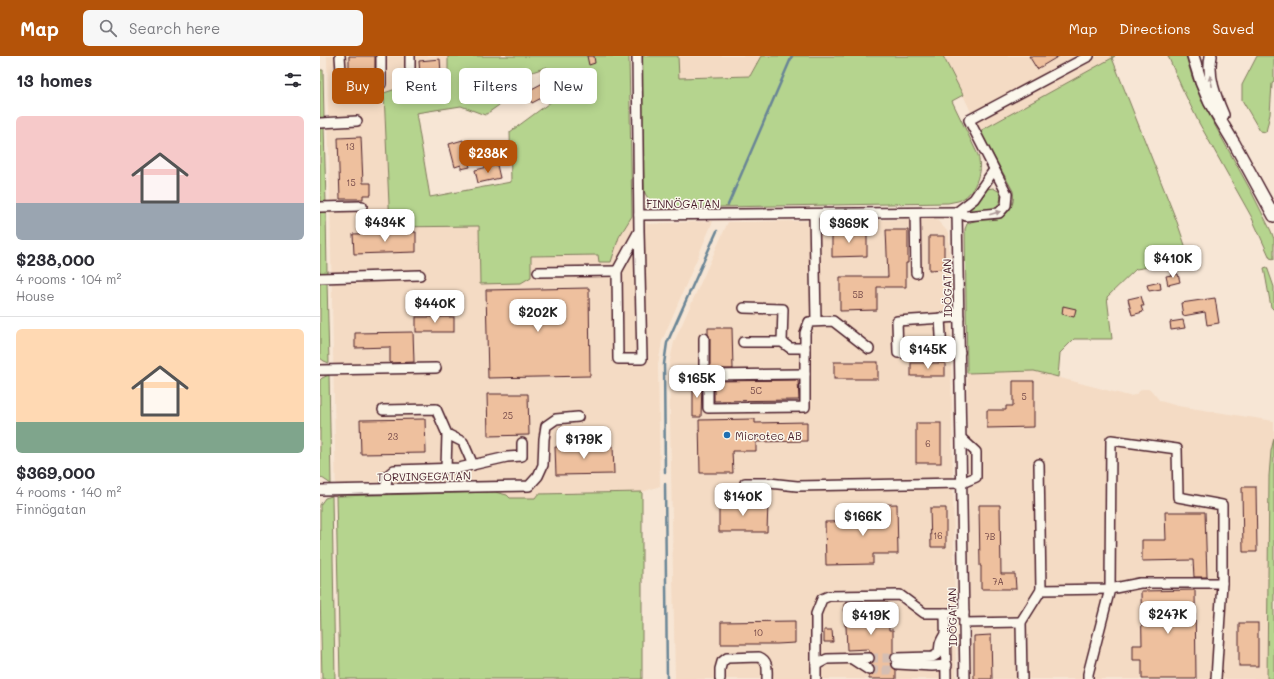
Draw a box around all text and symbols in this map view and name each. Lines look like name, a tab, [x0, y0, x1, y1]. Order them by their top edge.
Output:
search box	[83, 10, 363, 46]
text: Map	[20, 16, 59, 41]
icon: search	[97, 17, 119, 39]
text: Search here	[129, 18, 220, 38]
text: Map	[1069, 19, 1097, 38]
text: Directions	[1119, 19, 1190, 38]
text: Saved	[1212, 19, 1254, 38]
chip: Buy	[332, 68, 384, 104]
chip: Rent	[392, 68, 451, 104]
chip: Filters	[459, 68, 532, 104]
chip: New	[540, 68, 597, 104]
text: 13 homes	[16, 69, 92, 91]
icon: filters	[282, 69, 304, 91]
one-way arrow	[1208, 74, 1214, 87]
pin: $238K	[460, 140, 516, 174]
house number: 13	[345, 141, 355, 152]
icon: home	[124, 142, 196, 214]
text: $238K	[468, 144, 508, 161]
house number: 15	[346, 177, 356, 188]
street label: FINNÖGATAN	[646, 196, 720, 211]
pin: $434K	[357, 209, 413, 243]
pin: $369K	[821, 210, 877, 244]
one-way arrow	[989, 210, 1001, 216]
text: $434K	[365, 213, 405, 230]
text: $369K	[829, 214, 869, 231]
pin: $410K	[1145, 245, 1201, 279]
text: $238,000	[16, 248, 95, 270]
text: $410K	[1154, 249, 1192, 266]
street label: IDÖGATAN	[939, 259, 955, 317]
text: 4 rooms · 104 m²	[16, 270, 121, 287]
text: House	[16, 287, 54, 304]
house number: 5B	[853, 289, 864, 300]
pin: $440K	[407, 290, 463, 324]
text: $440K	[414, 294, 456, 311]
pin: $202K	[510, 299, 566, 333]
text: $202K	[518, 303, 558, 320]
pin: $145K	[900, 336, 956, 370]
text: $145K	[909, 340, 947, 357]
icon: home	[124, 355, 196, 427]
pin: $165K	[669, 365, 725, 399]
text: $165K	[678, 369, 716, 386]
house number: 5C	[750, 385, 762, 396]
house number: 5	[1021, 391, 1027, 402]
house number: 25	[503, 410, 513, 421]
pin: $179K	[556, 426, 612, 460]
place label: Microtec AB	[735, 428, 802, 443]
text: $179K	[565, 430, 603, 447]
marker: Microtec AB	[722, 430, 732, 440]
house number: 23	[388, 431, 398, 442]
house number: 6	[925, 438, 931, 449]
text: $369,000	[16, 461, 95, 483]
street label: TORVINGEGATAN	[377, 468, 471, 484]
text: 4 rooms · 140 m²	[16, 483, 121, 500]
pin: $140K	[715, 483, 771, 517]
text: $140K	[724, 487, 762, 504]
text: Finnögatan	[16, 500, 86, 517]
pin: $166K	[835, 503, 891, 537]
text: $166K	[844, 507, 882, 524]
house number: 16	[933, 530, 943, 541]
house number: 7B	[985, 531, 996, 542]
house number: 7A	[992, 576, 1004, 587]
street label: IDÖGATAN	[944, 588, 960, 646]
pin: $247K	[1140, 601, 1196, 635]
pin: $419K	[843, 602, 899, 636]
text: $247K	[1148, 605, 1188, 622]
text: $419K	[852, 606, 890, 623]
house number: 10	[753, 627, 763, 638]

